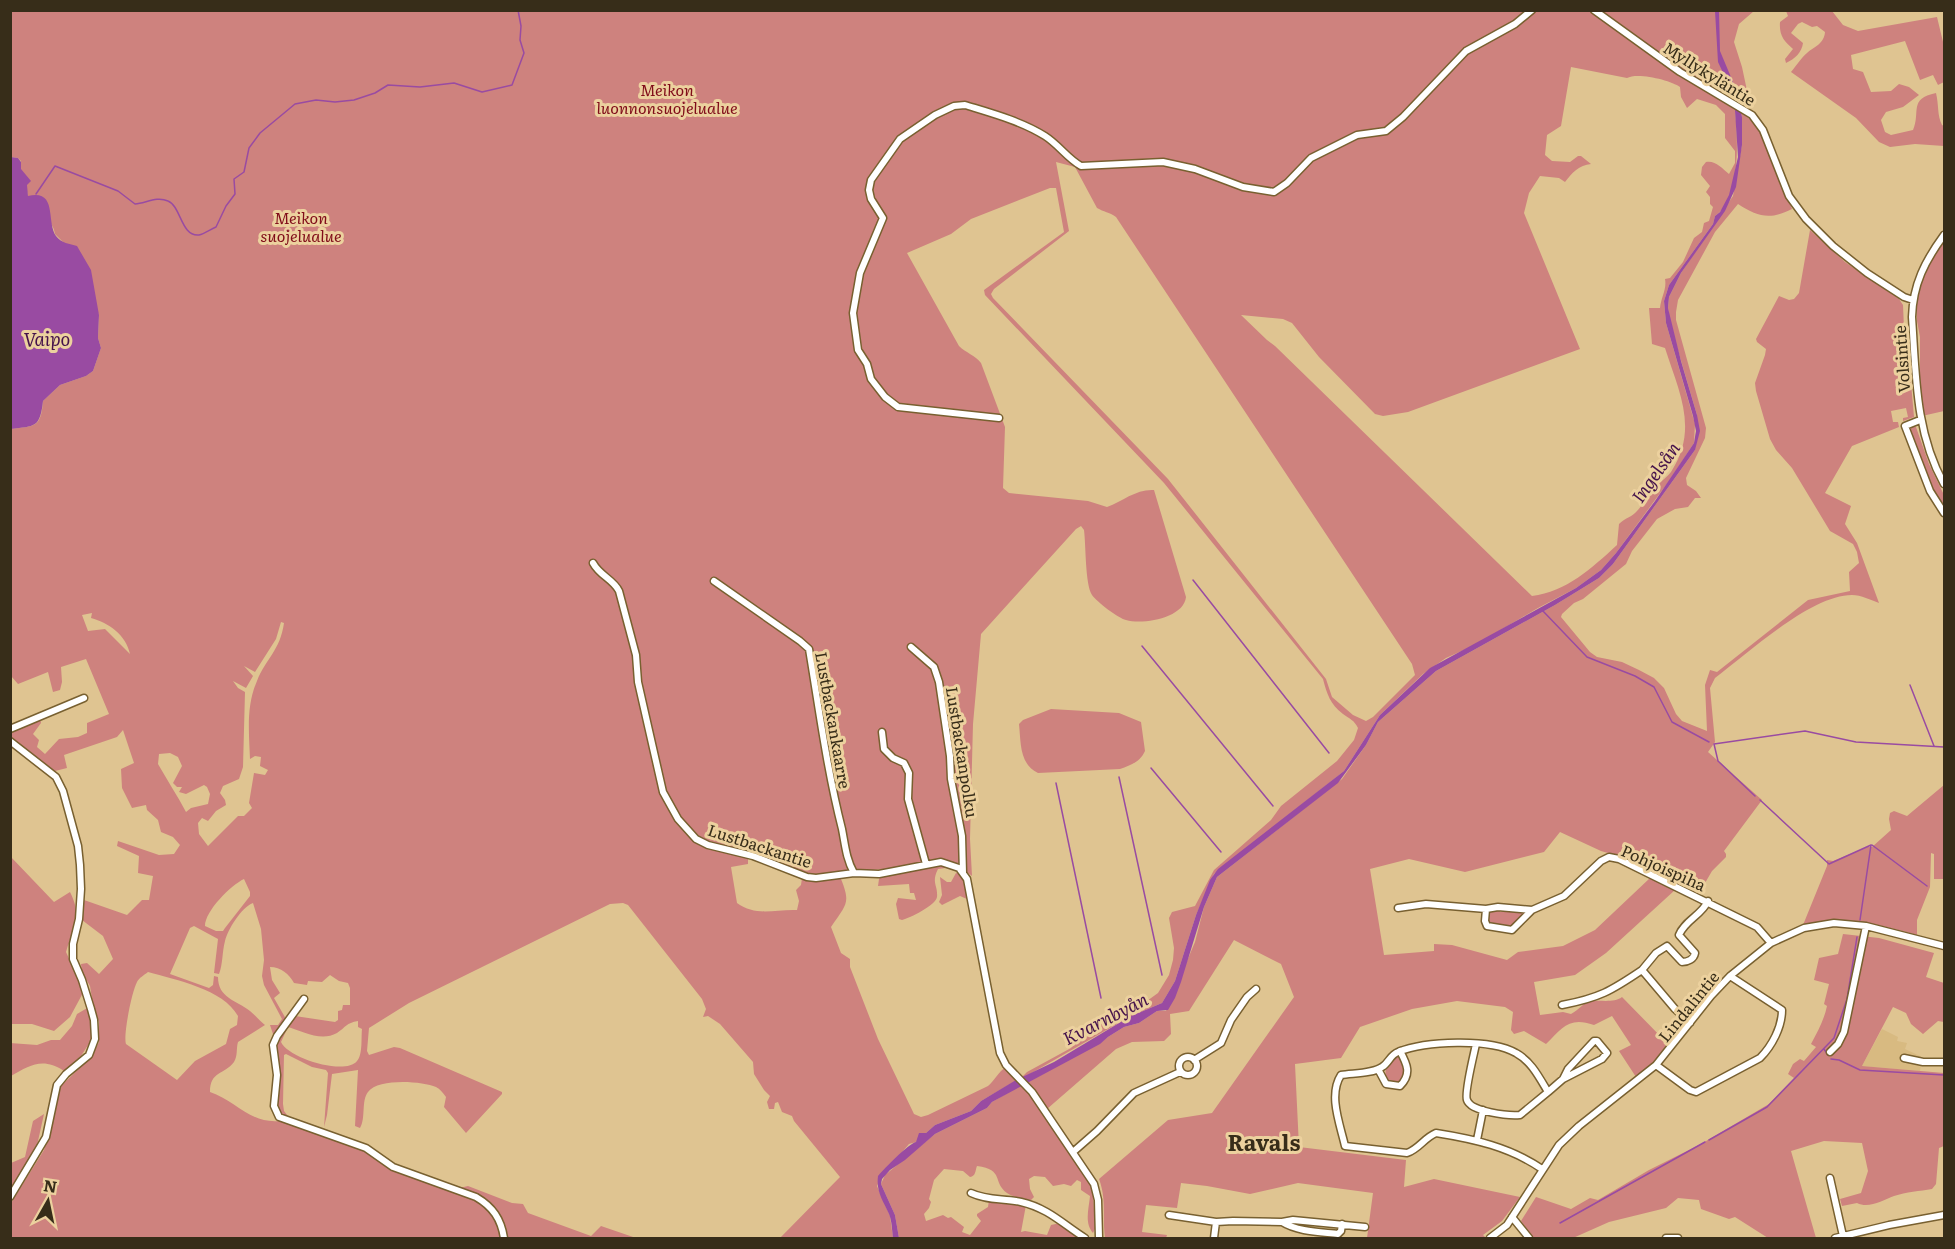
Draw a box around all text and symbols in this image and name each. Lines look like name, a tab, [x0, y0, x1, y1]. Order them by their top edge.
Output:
street label: Myllykyläntie	[1659, 35, 1761, 111]
park label: Meikon luonnonsuojelualue	[596, 77, 738, 119]
park label: Meikon suojelualue	[260, 205, 342, 247]
street label: Volsintie	[1887, 324, 1915, 394]
water label: Vaipo	[24, 325, 70, 352]
water label: Ingelsån	[1624, 436, 1686, 508]
street label: Lustbackankaarre	[810, 650, 858, 790]
street label: Lustbackanpolku	[941, 685, 985, 819]
street label: Lustbackantie	[705, 817, 815, 873]
street label: Pohjoispiha	[1618, 838, 1711, 897]
street label: Lindalintie	[1652, 965, 1724, 1047]
water label: Kvarnbyån	[1058, 985, 1153, 1051]
district label: Ravals	[1228, 1125, 1301, 1158]
north arrow	[18, 1171, 78, 1231]
text: N	[42, 1172, 59, 1198]

